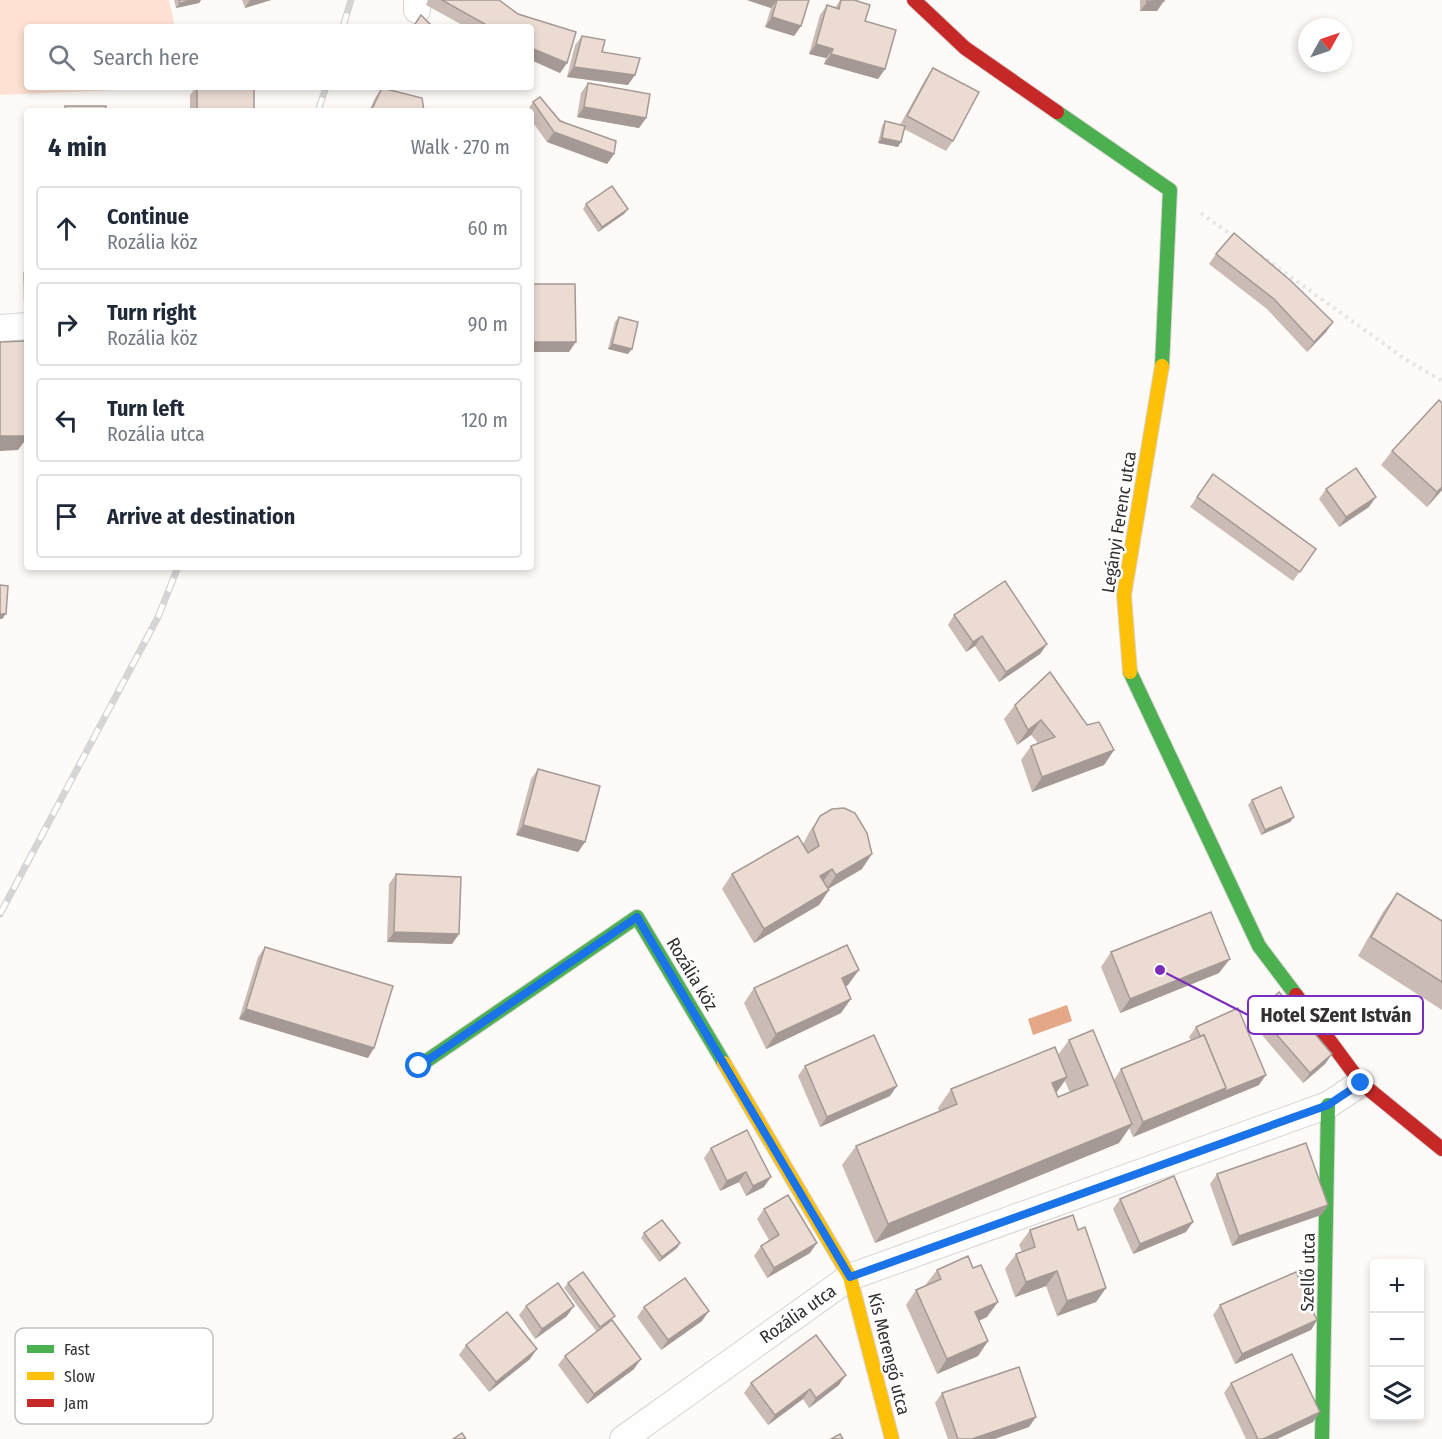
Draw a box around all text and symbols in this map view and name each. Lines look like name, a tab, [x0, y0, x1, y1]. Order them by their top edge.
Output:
north arrow	[1298, 18, 1352, 72]
search box	[24, 24, 534, 90]
icon: search	[45, 41, 78, 74]
text: Search here	[93, 44, 199, 71]
text: 4 min	[48, 132, 107, 163]
text: Walk · 270 m	[411, 135, 510, 159]
text: Continue	[107, 203, 189, 230]
icon: ahead	[50, 212, 83, 245]
text: 60 m	[468, 216, 508, 240]
text: Rozália köz	[107, 230, 197, 254]
text: Turn right	[107, 299, 196, 326]
icon: right	[50, 308, 83, 341]
text: 90 m	[468, 312, 508, 336]
text: Rozália köz	[107, 326, 197, 350]
text: Turn left	[107, 395, 185, 422]
icon: left	[50, 404, 83, 437]
text: 120 m	[461, 408, 508, 432]
text: Rozália utca	[107, 422, 205, 446]
street label: Legányi Ferenc utca	[1097, 449, 1141, 594]
icon: arrive	[50, 500, 83, 533]
text: Arrive at destination	[107, 503, 295, 530]
street label: Rozália köz	[662, 933, 722, 1015]
callout: Hotel SZent István	[1248, 996, 1423, 1034]
text: Hotel SZent István	[1260, 1003, 1412, 1027]
route start	[405, 1052, 431, 1078]
route end	[1347, 1069, 1373, 1095]
street label: Szellő utca	[1296, 1232, 1320, 1312]
map controls	[1370, 1259, 1424, 1421]
button: +	[1370, 1259, 1424, 1313]
street label: Rozália utca	[756, 1280, 841, 1348]
street label: Kis Merengő utca	[863, 1291, 915, 1418]
button: −	[1370, 1313, 1424, 1367]
legend	[15, 1328, 213, 1424]
text: Fast	[64, 1340, 91, 1359]
text: Slow	[64, 1367, 95, 1386]
button: layers	[1370, 1367, 1424, 1421]
text: Jam	[64, 1394, 89, 1413]

